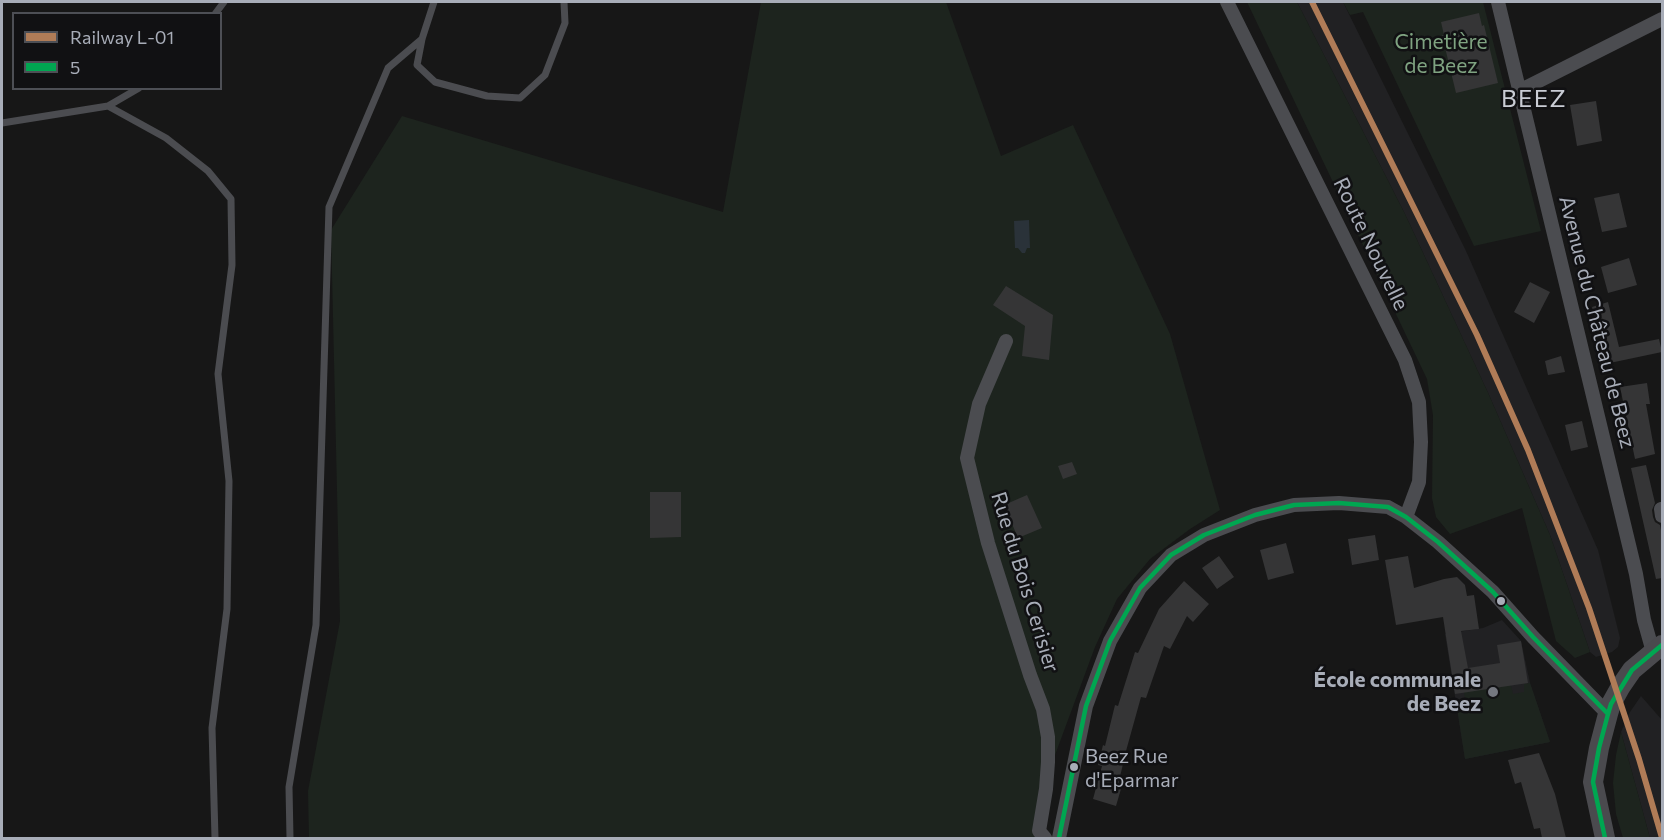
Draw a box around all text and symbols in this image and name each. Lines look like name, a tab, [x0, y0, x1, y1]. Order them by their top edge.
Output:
legend	[12, 12, 222, 90]
text: Railway L-01	[70, 26, 174, 48]
park label: Cimetière de Beez	[1394, 29, 1488, 79]
text: 5	[70, 56, 80, 78]
district label: BEEZ	[1501, 85, 1567, 113]
street label: Route Nouvelle	[1328, 174, 1414, 314]
street label: Avenue du Château de Beez	[1553, 193, 1641, 451]
street label: Rue du Bois Cerisier	[986, 489, 1064, 675]
unlabelled marker	[1495, 595, 1507, 607]
place label: École communale de Beez	[1314, 667, 1481, 717]
marker: École communale de Beez	[1486, 685, 1500, 699]
place label: Beez Rue d'Eparmar	[1085, 744, 1179, 791]
marker: Beez Rue d'Eparmar	[1068, 761, 1080, 773]

